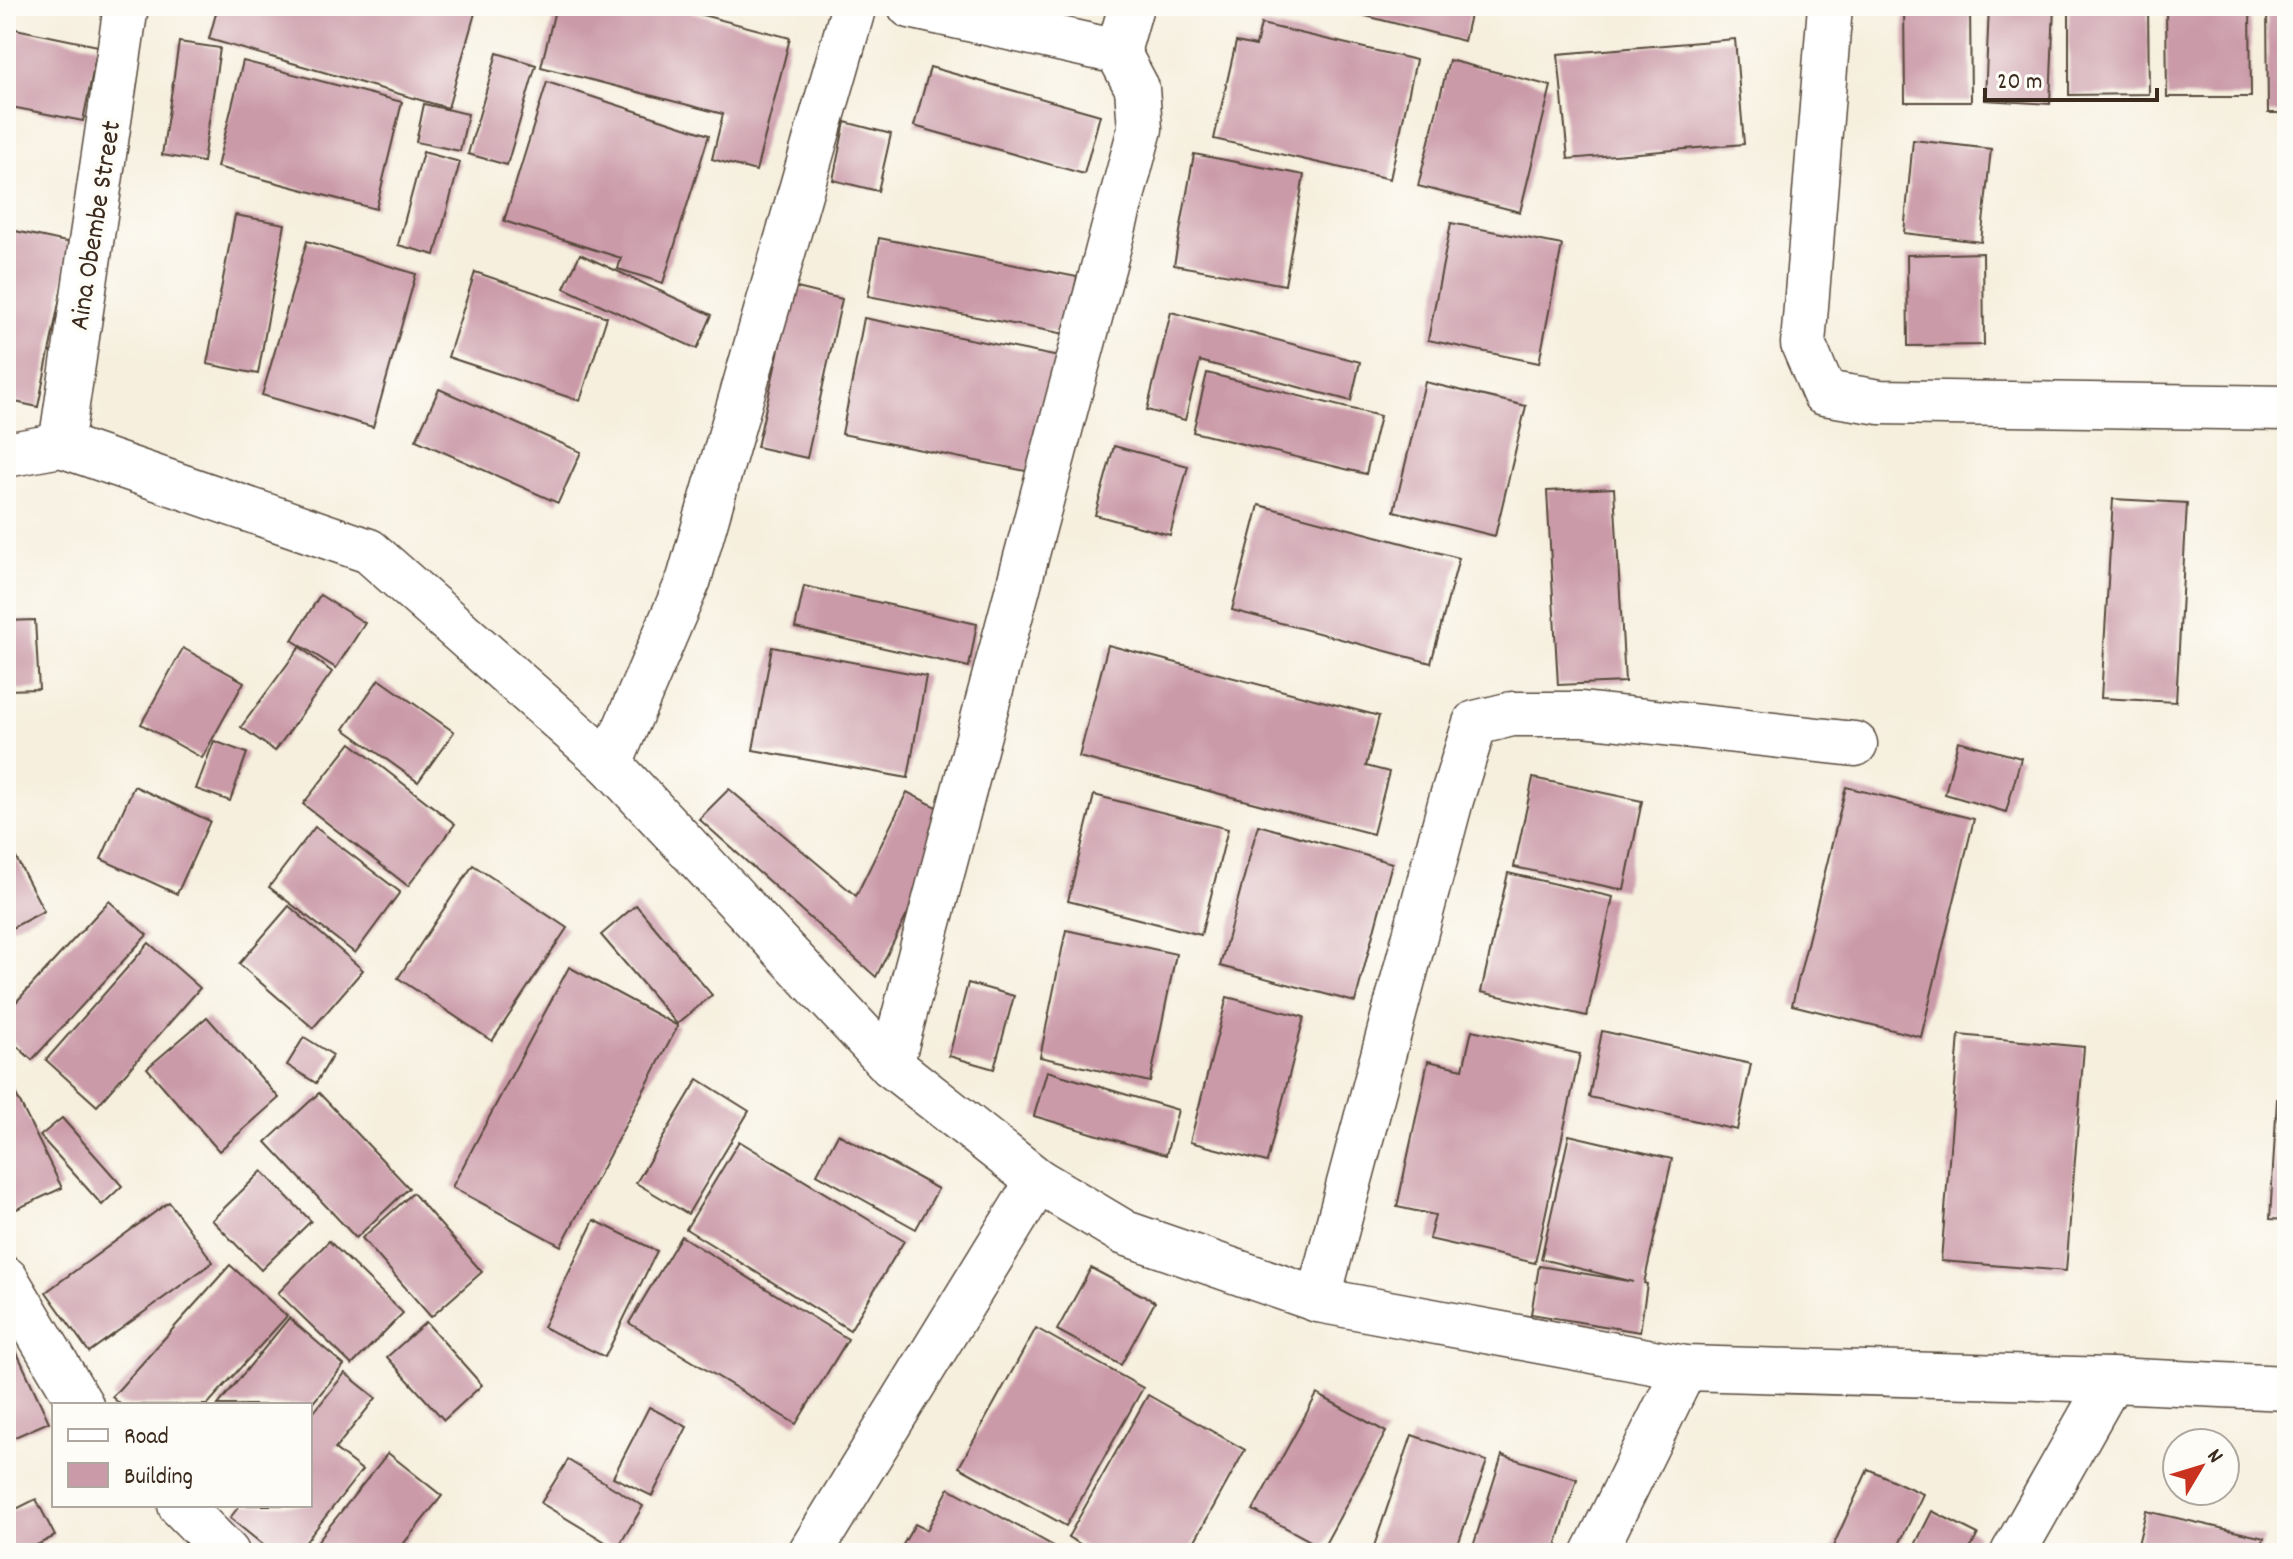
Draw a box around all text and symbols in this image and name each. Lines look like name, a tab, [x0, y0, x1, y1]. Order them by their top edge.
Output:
scale bar	[1985, 52, 2157, 102]
text: 20 m	[1997, 66, 2043, 100]
street label: Aina Obembe Street	[62, 118, 134, 333]
legend	[52, 1403, 312, 1507]
text: Road	[124, 1421, 169, 1455]
north arrow	[2161, 1427, 2241, 1507]
text: N	[2198, 1443, 2230, 1471]
text: Building	[124, 1461, 193, 1495]

